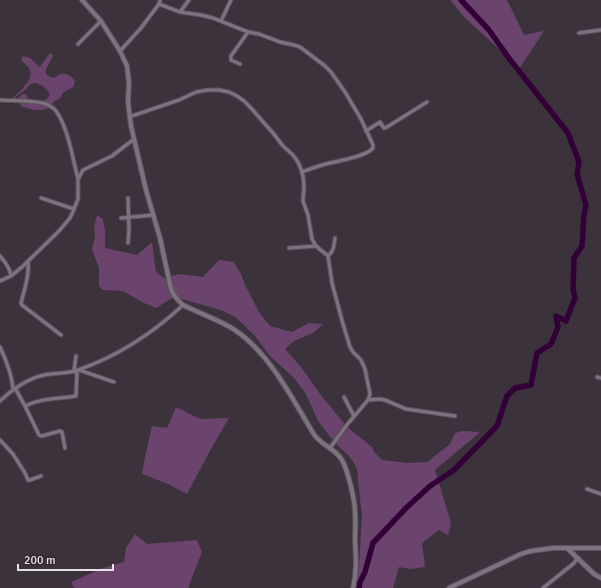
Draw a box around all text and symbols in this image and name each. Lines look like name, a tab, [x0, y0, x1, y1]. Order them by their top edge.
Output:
scale bar	[18, 546, 113, 572]
text: 200 m	[24, 553, 56, 568]

